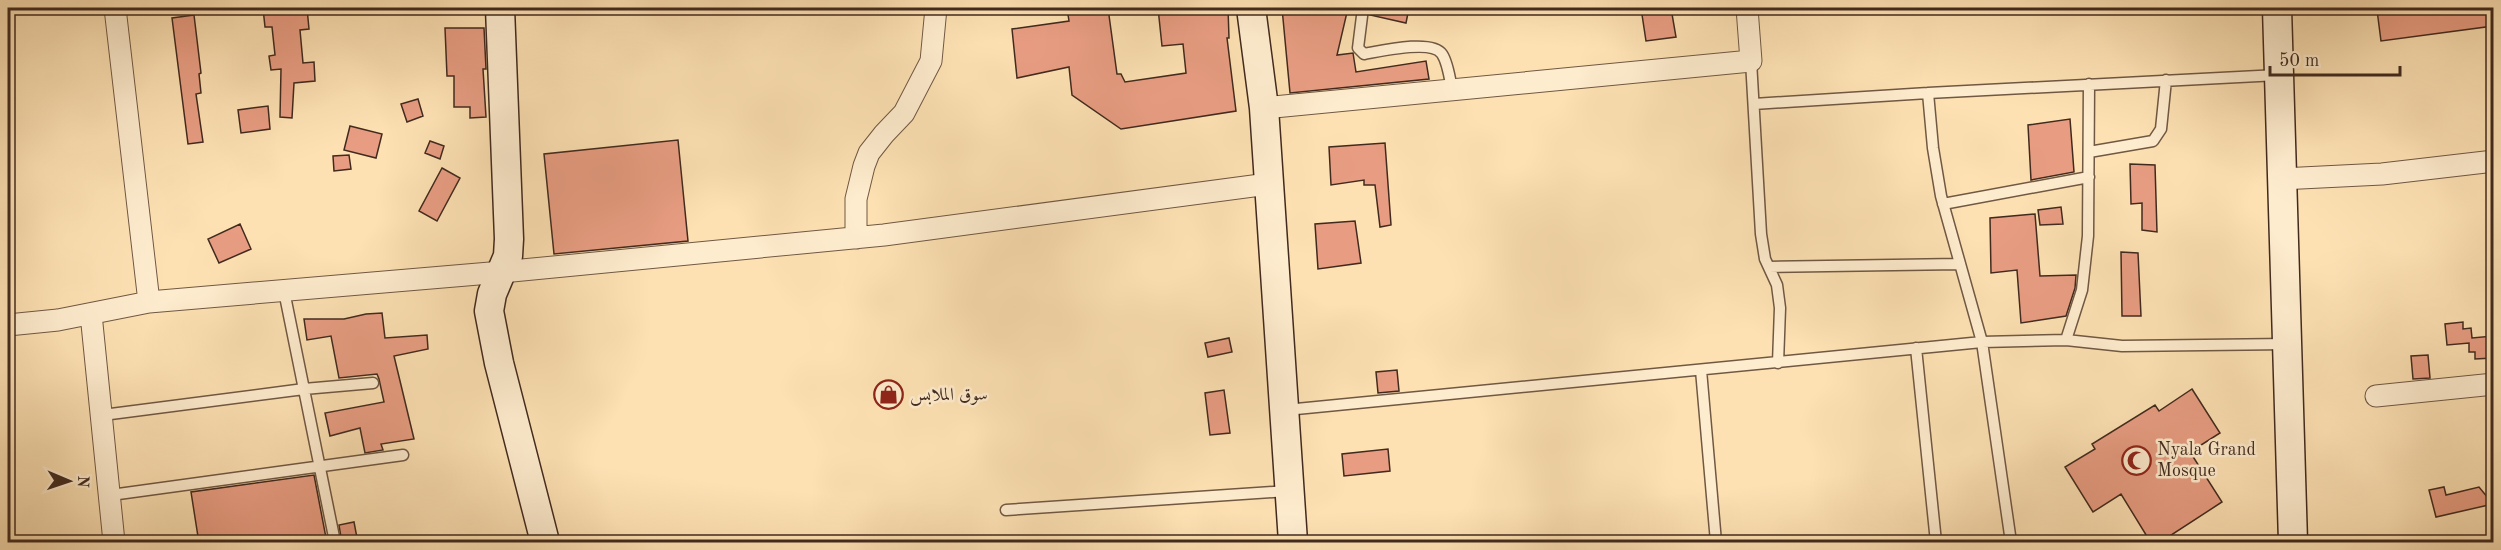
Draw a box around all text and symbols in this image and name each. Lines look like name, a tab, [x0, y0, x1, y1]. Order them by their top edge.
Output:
scale bar	[2270, 39, 2400, 77]
text: 50 m	[2279, 52, 2319, 70]
shop icon: سوق الملابس	[873, 379, 905, 411]
place label: سوق الملابس	[910, 386, 988, 406]
place label: Nyala Grand Mosque	[2157, 441, 2256, 480]
mosque icon: Nyala Grand Mosque	[2120, 444, 2152, 476]
north arrow	[39, 451, 99, 511]
text: N	[74, 475, 90, 489]

